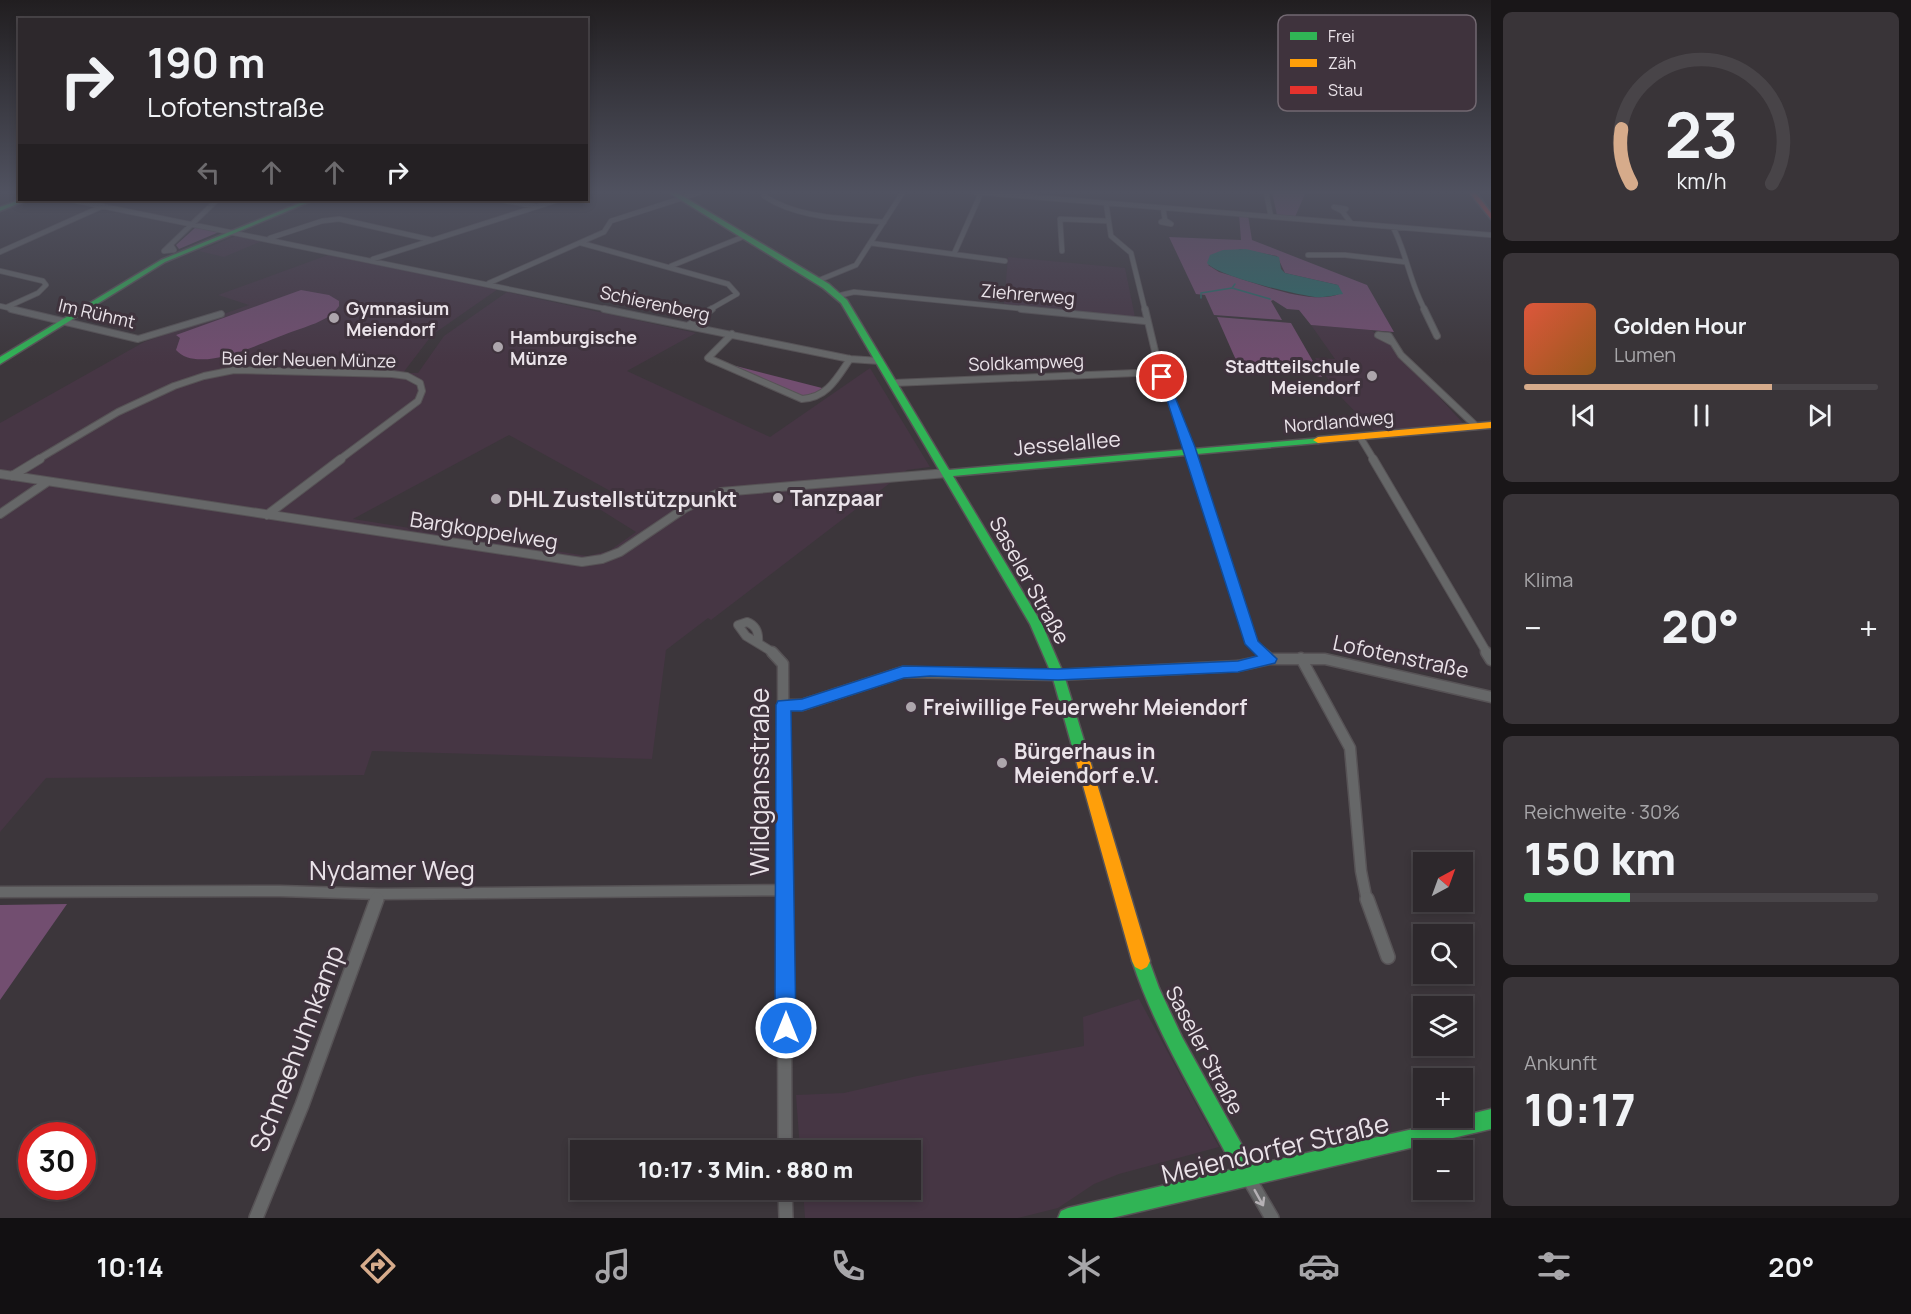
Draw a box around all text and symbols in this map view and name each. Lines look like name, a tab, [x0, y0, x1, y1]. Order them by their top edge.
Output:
legend	[1278, 15, 1476, 111]
text: Frei	[1328, 25, 1355, 47]
text: 190 m	[147, 33, 265, 91]
icon: right	[48, 42, 126, 120]
text: Zäh	[1328, 52, 1356, 74]
text: Stau	[1328, 79, 1363, 101]
text: Lofotenstraße	[147, 88, 325, 125]
text: 23	[1664, 91, 1738, 177]
icon: left	[192, 156, 225, 189]
icon: ahead	[255, 156, 288, 189]
icon: ahead	[318, 156, 351, 189]
icon: right	[381, 156, 414, 189]
text: km/h	[1676, 166, 1726, 195]
street label: Ziehrerweg	[980, 278, 1076, 310]
street label: Schierenberg	[598, 280, 712, 326]
street label: Im Rühmt	[56, 293, 138, 333]
place label: Gymnasium Meiendorf	[346, 296, 449, 341]
marker: Gymnasium Meiendorf	[327, 311, 341, 325]
text: Golden Hour	[1614, 311, 1747, 341]
place label: Hamburgische Münze	[510, 325, 637, 370]
marker: Hamburgische Münze	[491, 340, 505, 354]
text: Lumen	[1614, 341, 1676, 368]
street label: Bei der Neuen Münze	[222, 345, 396, 373]
street label: Soldkampweg	[968, 348, 1084, 376]
pin	[1136, 351, 1187, 402]
place label: Stadtteilschule Meiendorf	[1225, 354, 1360, 399]
icon: arrive	[1145, 360, 1178, 393]
marker: Stadtteilschule Meiendorf	[1365, 369, 1379, 383]
icon: previous	[1567, 399, 1600, 432]
icon: pause	[1685, 399, 1718, 432]
icon: next	[1803, 399, 1836, 432]
street label: Nordlandweg	[1283, 404, 1395, 438]
street label: Jesselallee	[1012, 424, 1122, 462]
place label: Tanzpaar	[790, 484, 883, 512]
place label: DHL Zustellstützpunkt	[508, 485, 737, 513]
marker: Tanzpaar	[771, 491, 785, 505]
marker: DHL Zustellstützpunkt	[489, 492, 503, 506]
street label: Bargkoppelweg	[408, 505, 560, 555]
street label: Saseler Straße	[983, 511, 1077, 649]
text: Klima	[1524, 566, 1573, 593]
text: 20°	[1662, 595, 1739, 657]
text: −	[1524, 605, 1542, 650]
text: +	[1859, 605, 1878, 650]
street label: Lofotenstraße	[1331, 628, 1471, 684]
street label: Wildgansstraße	[741, 688, 777, 876]
place label: Freiwillige Feuerwehr Meiendorf	[923, 693, 1247, 721]
marker: Freiwillige Feuerwehr Meiendorf	[904, 700, 918, 714]
place label: Bürgerhaus in Meiendorf e.V.	[1014, 737, 1159, 789]
marker: Bürgerhaus in Meiendorf e.V.	[995, 756, 1009, 770]
text: Reichweite · 30%	[1524, 798, 1680, 825]
text: 150 km	[1524, 827, 1676, 889]
street label: Nydamer Weg	[309, 852, 475, 888]
north arrow	[1413, 852, 1473, 912]
map controls	[1413, 852, 1473, 1200]
button: search	[1413, 924, 1473, 984]
street label: Schneehuhnkamp	[240, 940, 352, 1156]
street label: Saseler Straße	[1159, 981, 1251, 1119]
position arrow	[754, 996, 818, 1060]
button: layers	[1413, 996, 1473, 1056]
text: Ankunft	[1524, 1049, 1597, 1076]
button: +	[1413, 1068, 1473, 1128]
text: 10:17	[1524, 1078, 1636, 1140]
street label: Meiendorfer Straße	[1158, 1104, 1392, 1192]
speed limit sign: 30	[18, 1122, 96, 1200]
button: −	[1413, 1140, 1473, 1200]
text: 10:17 · 3 Min. · 880 m	[638, 1155, 853, 1185]
one-way arrow	[1253, 1189, 1265, 1206]
icon: directions	[357, 1245, 399, 1287]
icon: music	[592, 1245, 634, 1287]
icon: phone	[827, 1245, 869, 1287]
icon: climate	[1063, 1245, 1105, 1287]
icon: car	[1298, 1245, 1340, 1287]
icon: filters	[1533, 1245, 1575, 1287]
text: 10:14	[97, 1248, 164, 1285]
text: 20°	[1768, 1248, 1814, 1285]

